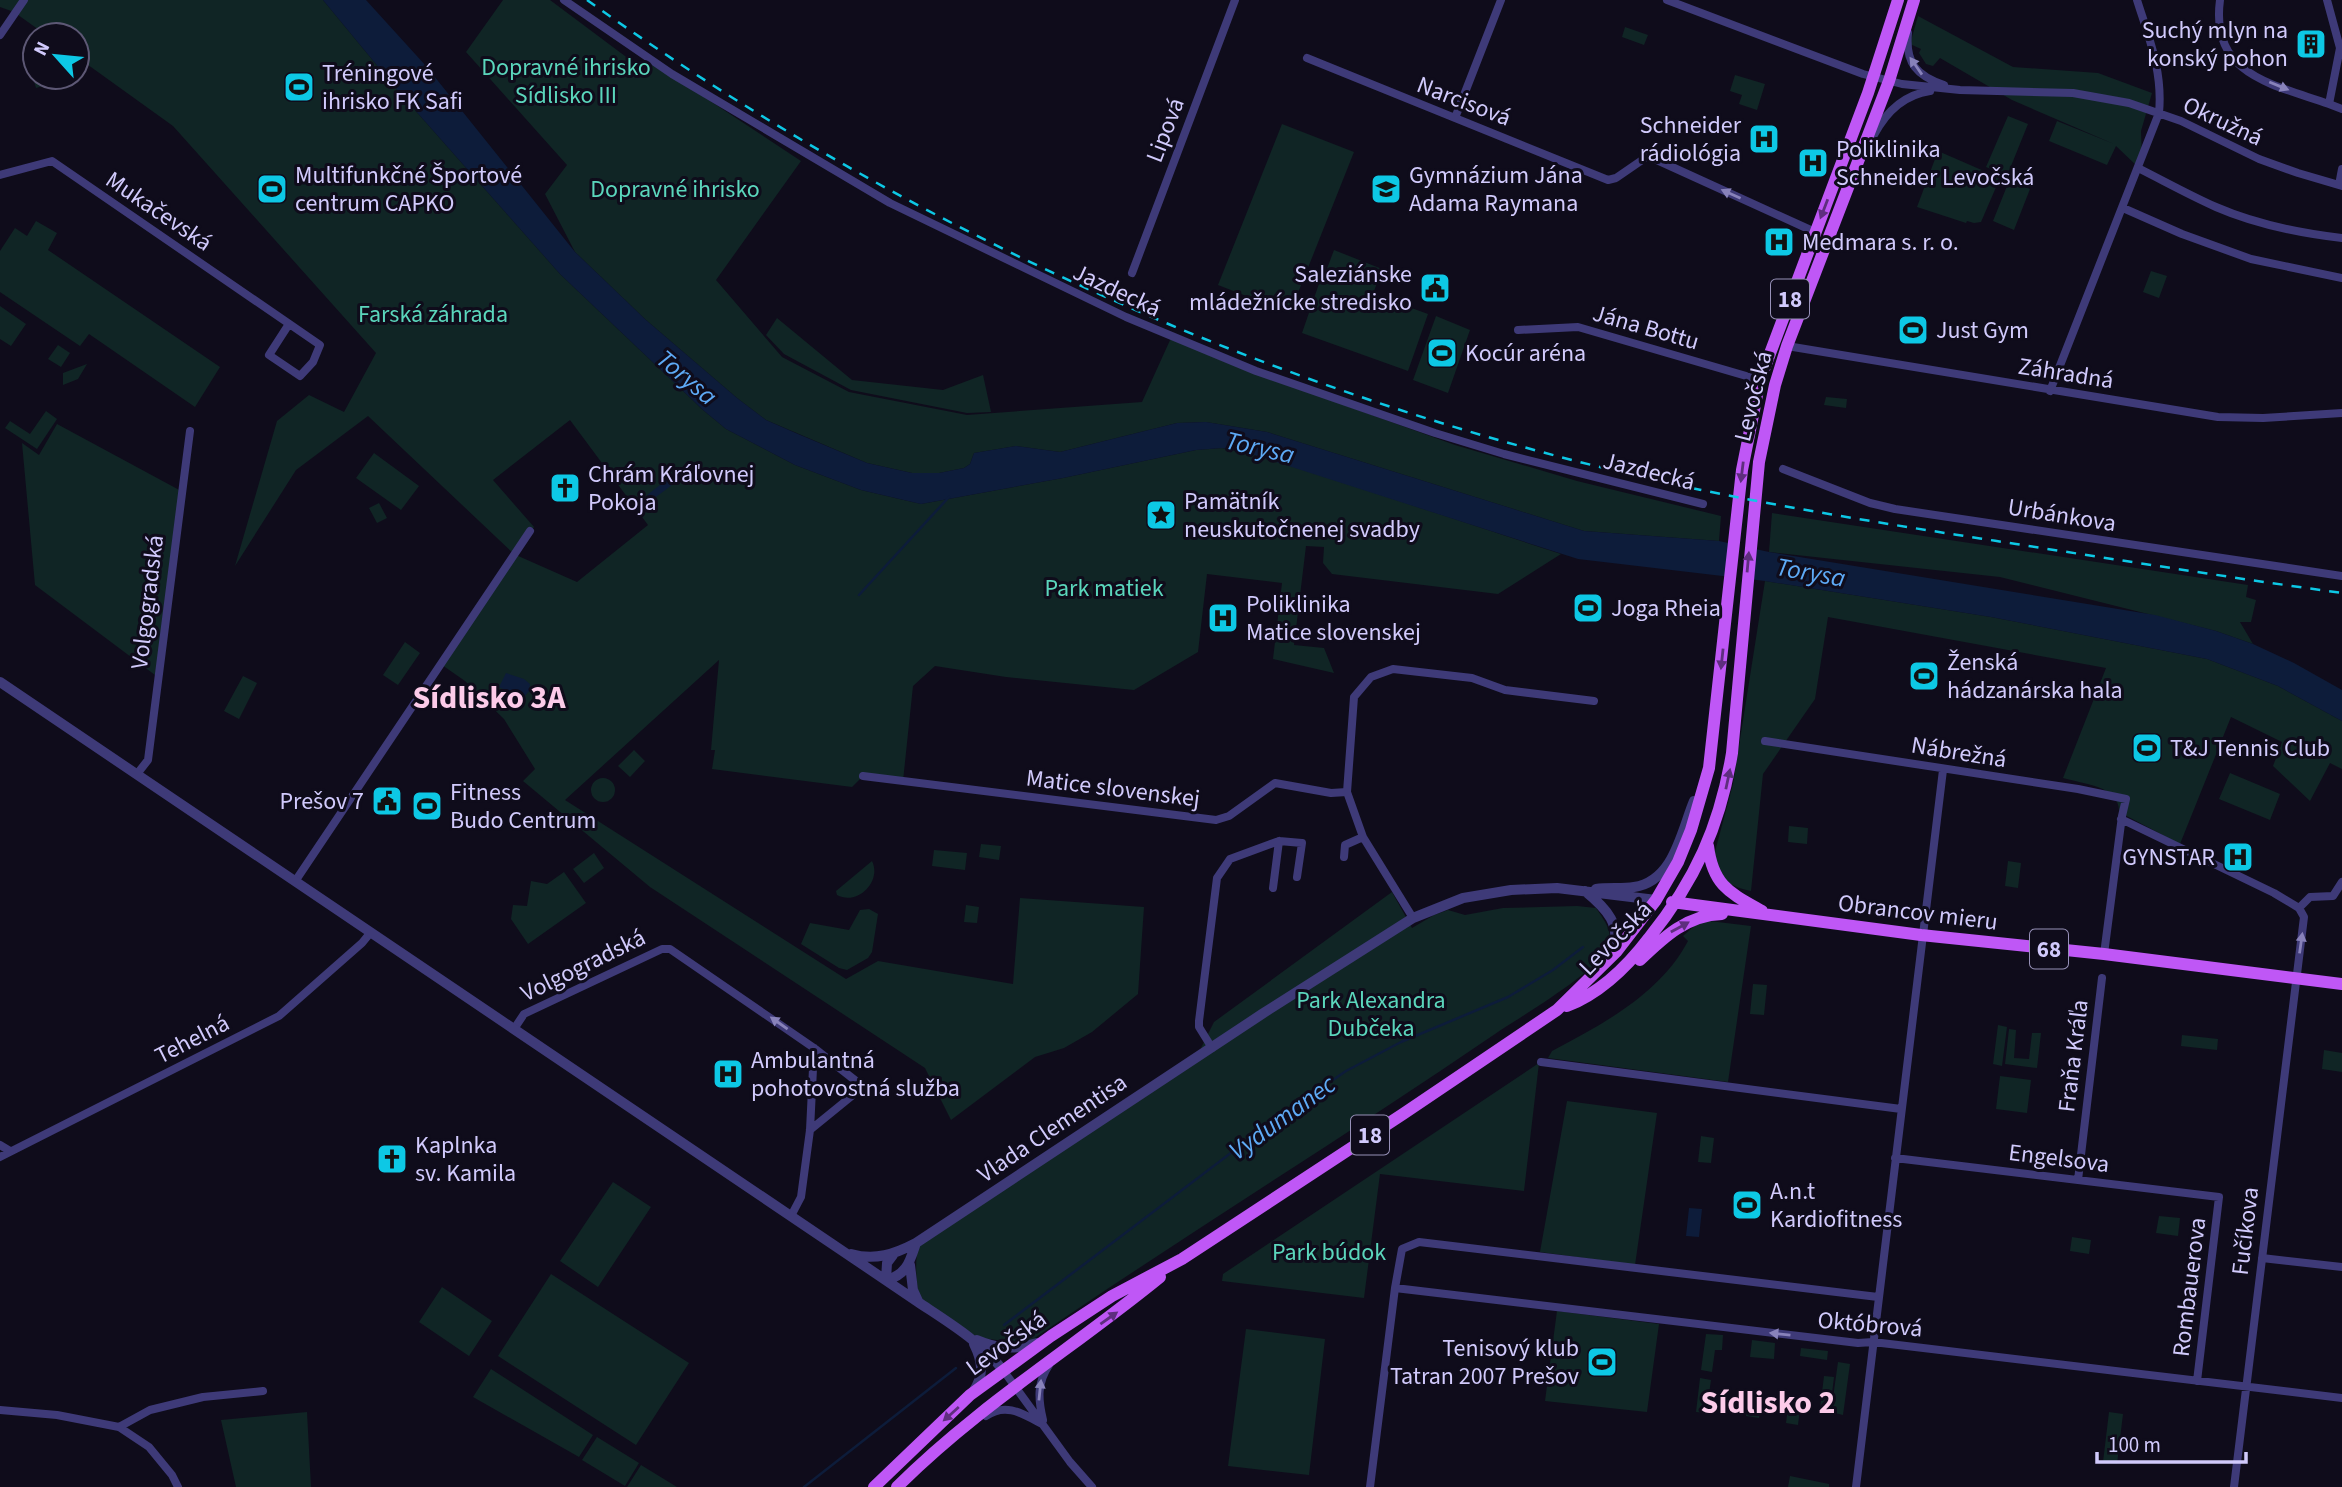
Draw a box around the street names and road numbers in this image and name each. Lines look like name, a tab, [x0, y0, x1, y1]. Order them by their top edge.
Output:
street label: Narcisová	[1412, 68, 1516, 135]
street label: Okružná	[2177, 88, 2269, 155]
street label: Lipová	[1137, 93, 1194, 168]
street label: Mukačevská	[98, 163, 219, 260]
street label: Jazdecká	[1067, 255, 1167, 326]
road number: 18	[1771, 280, 1809, 318]
street label: Jána Bottu	[1589, 296, 1703, 359]
street label: Levočská	[1725, 347, 1782, 445]
street label: Záhradná	[2016, 349, 2116, 398]
street label: Jazdecká	[1599, 443, 1698, 500]
street label: Urbánkova	[2005, 490, 2119, 541]
street label: Volgogradská	[122, 533, 173, 671]
street label: Nábrežná	[1909, 728, 2009, 777]
street label: Matice slovenskej	[1024, 760, 1202, 817]
street label: Obrancov mieru	[1836, 885, 2000, 940]
street label: Levočská	[1571, 893, 1660, 984]
street label: Volgogradská	[515, 920, 652, 1011]
road number: 68	[2030, 930, 2068, 968]
street label: Fraňa Kráľa	[2049, 998, 2098, 1114]
street label: Tehelná	[149, 1006, 236, 1073]
street label: Vlada Clementisa	[971, 1065, 1134, 1191]
road number: 18	[1351, 1116, 1389, 1154]
street label: Engelsova	[2006, 1135, 2111, 1182]
street label: Fučíkova	[2223, 1185, 2268, 1277]
street label: Rombauerova	[2164, 1215, 2215, 1359]
street label: Levočská	[959, 1302, 1054, 1385]
street label: Októbrová	[1816, 1302, 1924, 1347]

